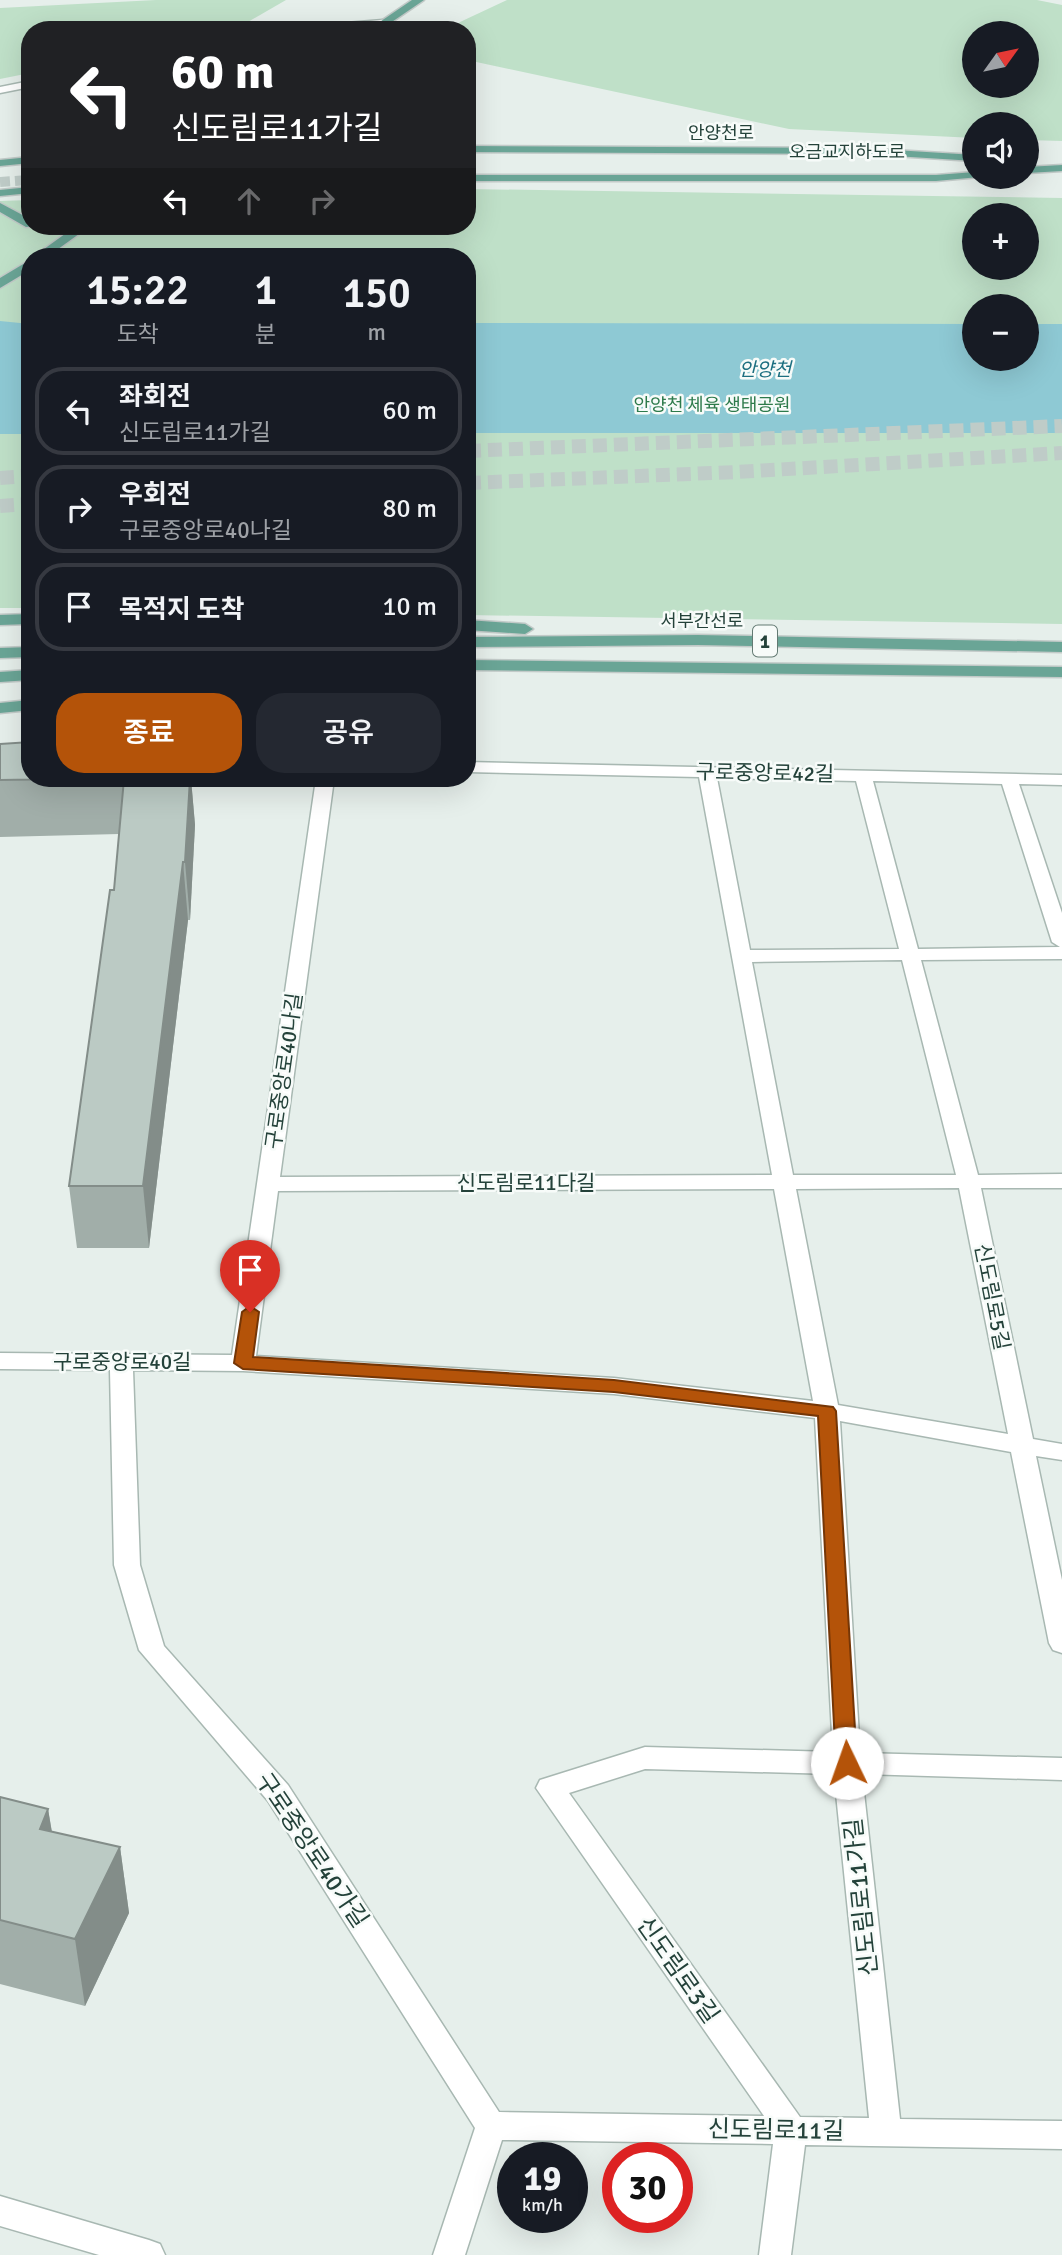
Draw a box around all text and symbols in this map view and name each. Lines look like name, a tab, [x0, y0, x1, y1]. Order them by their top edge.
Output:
north arrow	[962, 21, 1040, 98]
map controls	[962, 21, 1039, 371]
text: 60 m	[171, 42, 274, 102]
icon: left	[56, 49, 147, 140]
text: 신도림로11가길	[171, 109, 382, 148]
button: sound	[962, 112, 1039, 189]
street label: 안양천로	[688, 122, 754, 144]
street label: 오금교지하도로	[789, 141, 905, 163]
icon: left	[157, 182, 195, 220]
icon: ahead	[230, 182, 268, 220]
icon: right	[303, 182, 341, 220]
button: +	[962, 203, 1039, 280]
text: 15:22	[86, 265, 189, 316]
text: 1	[254, 265, 277, 316]
text: 150	[343, 268, 411, 319]
button: −	[962, 294, 1039, 371]
text: m	[367, 318, 386, 347]
text: 도착	[117, 320, 159, 349]
text: 분	[255, 320, 276, 349]
water label: 안양천	[739, 358, 793, 382]
text: 좌회전	[119, 381, 191, 413]
icon: left	[60, 392, 98, 430]
park label: 안양천 체육 생태공원	[634, 394, 790, 416]
text: 60 m	[382, 395, 437, 427]
text: 신도림로11가길	[119, 418, 271, 447]
text: 우회전	[119, 479, 191, 511]
icon: right	[60, 490, 98, 528]
text: 80 m	[382, 493, 437, 525]
text: 구로중앙로40나길	[119, 516, 292, 545]
icon: arrive	[60, 588, 98, 626]
text: 10 m	[382, 591, 437, 623]
text: 목적지 도착	[119, 594, 244, 626]
street label: 서부간선로	[661, 610, 743, 632]
road number: 1	[753, 626, 777, 656]
button: 종료	[56, 693, 242, 773]
button: 공유	[256, 693, 441, 773]
street label: 구로중앙로42길	[695, 759, 835, 787]
street label: 구로중앙로40나길	[260, 991, 308, 1151]
street label: 신도림로11다길	[457, 1170, 595, 1196]
pin	[220, 1240, 280, 1312]
street label: 신도림로5길	[969, 1242, 1015, 1352]
icon: arrive	[231, 1251, 269, 1289]
street label: 구로중앙로40길	[53, 1349, 191, 1375]
position arrow	[810, 1726, 884, 1800]
street label: 구로중앙로40가길	[249, 1767, 375, 1933]
street label: 신도림로11가길	[838, 1817, 884, 1977]
street label: 신도림로3길	[630, 1911, 726, 2029]
street label: 신도림로11길	[708, 2114, 844, 2146]
speed limit sign: 30	[602, 2142, 693, 2233]
text: 19	[524, 2157, 561, 2200]
text: km/h	[522, 2194, 563, 2216]

